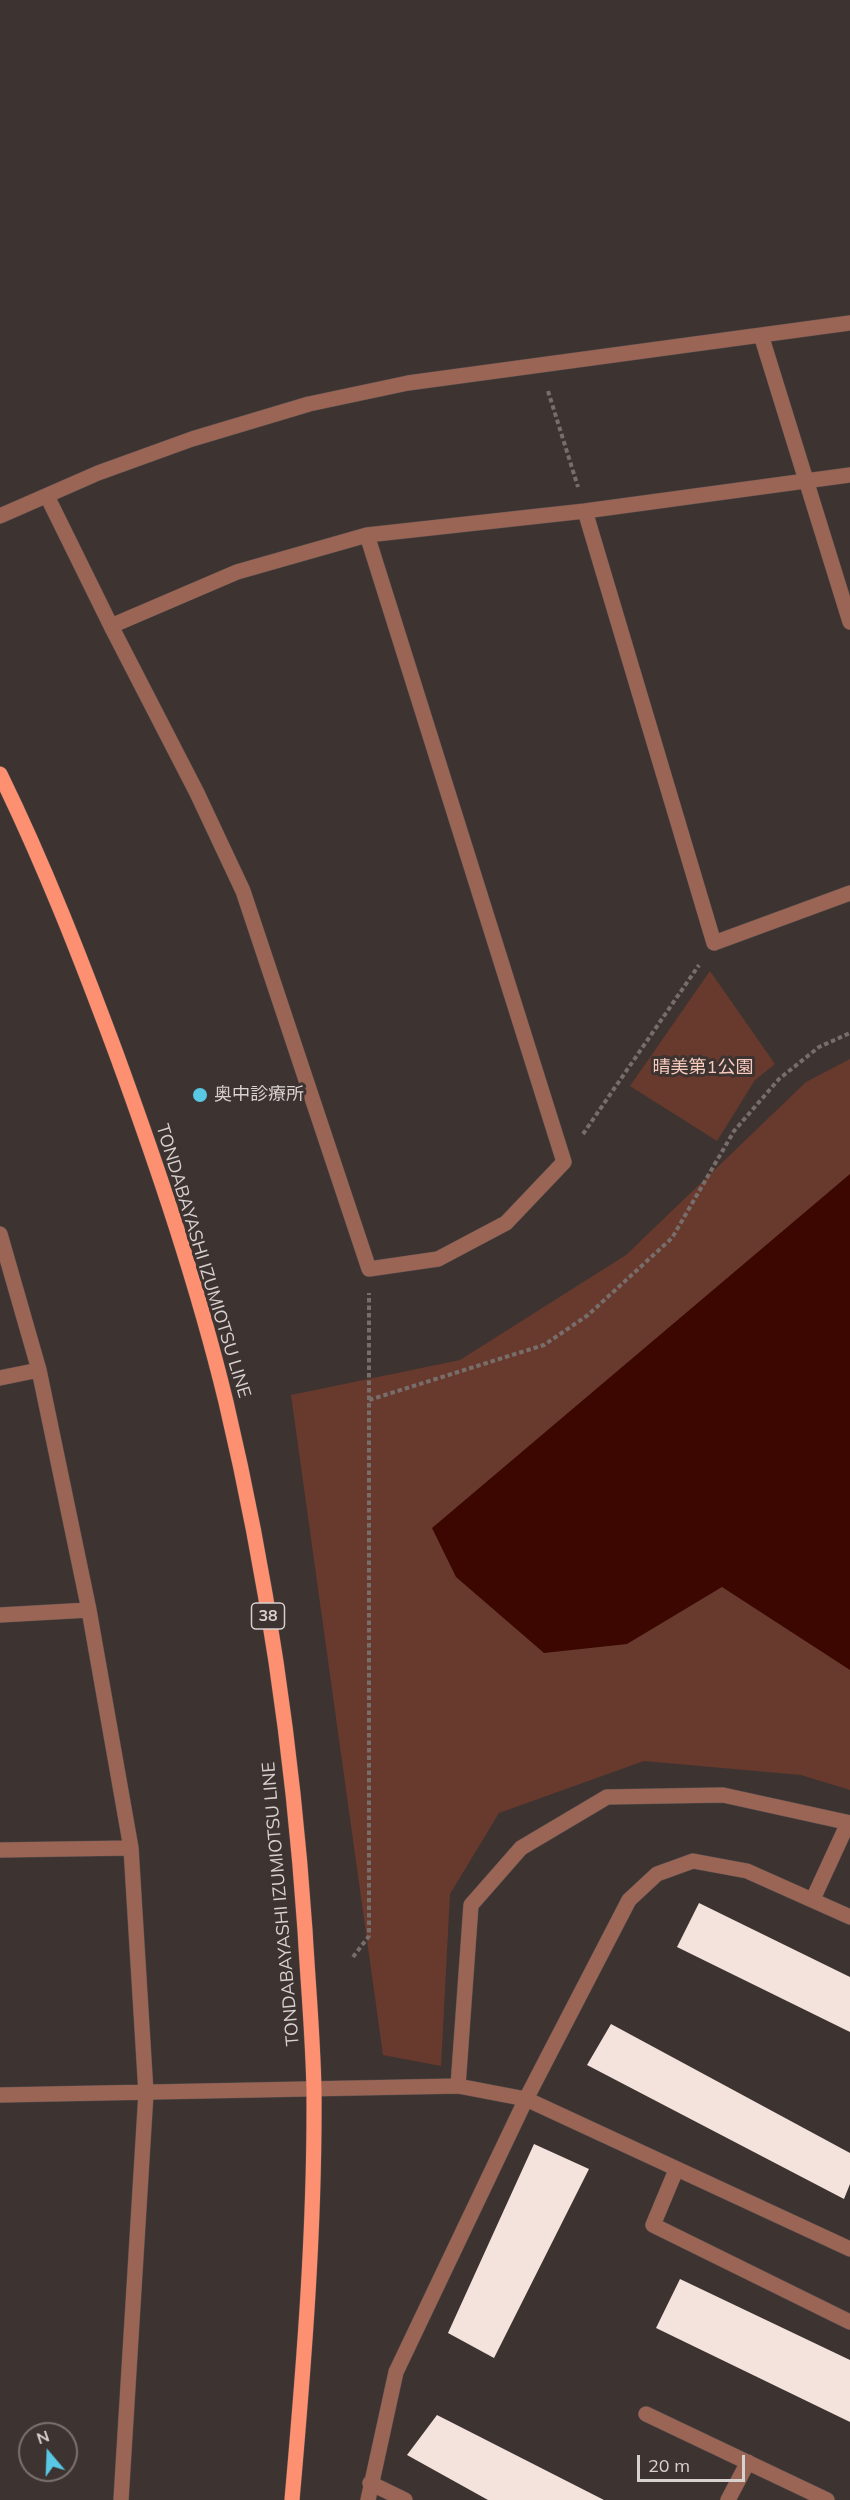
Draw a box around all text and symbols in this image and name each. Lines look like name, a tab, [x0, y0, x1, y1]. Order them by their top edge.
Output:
park label: 晴美第1公園	[653, 1057, 753, 1079]
place label: 奥中診療所	[214, 1084, 304, 1106]
marker: 奥中診療所	[191, 1086, 209, 1104]
street label: TONDABAYASHI IZUMIOTSU LINE	[151, 1122, 255, 1400]
road number: 38	[252, 1603, 284, 1629]
street label: TONDABAYASHI IZUMIOTSU LINE	[258, 1761, 304, 2047]
north arrow	[18, 2422, 78, 2482]
text: N	[34, 2425, 52, 2448]
scale bar	[640, 2443, 748, 2481]
text: 20 m	[648, 2454, 690, 2477]

